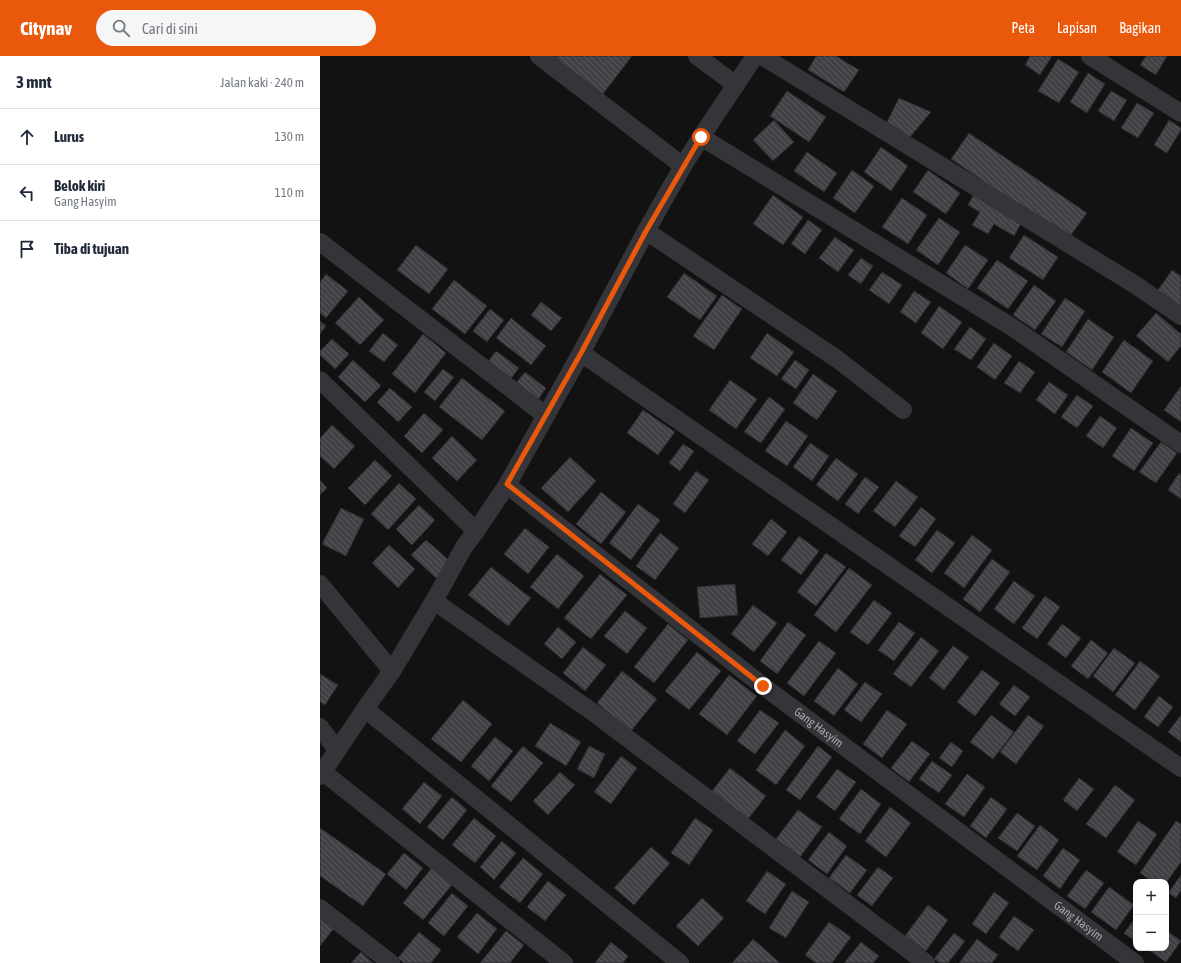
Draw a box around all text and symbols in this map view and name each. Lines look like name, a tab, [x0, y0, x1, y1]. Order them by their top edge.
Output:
search box	[96, 10, 376, 46]
text: Citynav	[20, 17, 72, 39]
icon: search	[110, 17, 132, 39]
text: Cari di sini	[142, 20, 198, 37]
text: Peta	[1011, 20, 1035, 36]
text: Lapisan	[1057, 20, 1097, 36]
text: Bagikan	[1119, 20, 1161, 36]
text: 3 mnt	[16, 72, 52, 92]
text: Jalan kaki · 240 m	[220, 75, 304, 90]
icon: ahead	[16, 126, 38, 148]
text: Lurus	[54, 128, 84, 145]
route start	[692, 128, 710, 146]
text: 130 m	[275, 129, 304, 144]
text: Belok kiri	[54, 177, 105, 194]
icon: left	[16, 182, 38, 204]
text: 110 m	[275, 185, 304, 200]
text: Gang Hasyim	[54, 194, 117, 209]
icon: arrive	[16, 238, 38, 260]
text: Tiba di tujuan	[54, 240, 129, 257]
route end	[754, 677, 772, 695]
street label: Gang Hasyim	[791, 705, 846, 750]
map controls	[1133, 879, 1169, 951]
button: +	[1133, 879, 1169, 915]
street label: Gang Hasyim	[1051, 898, 1106, 944]
button: −	[1133, 915, 1169, 951]

